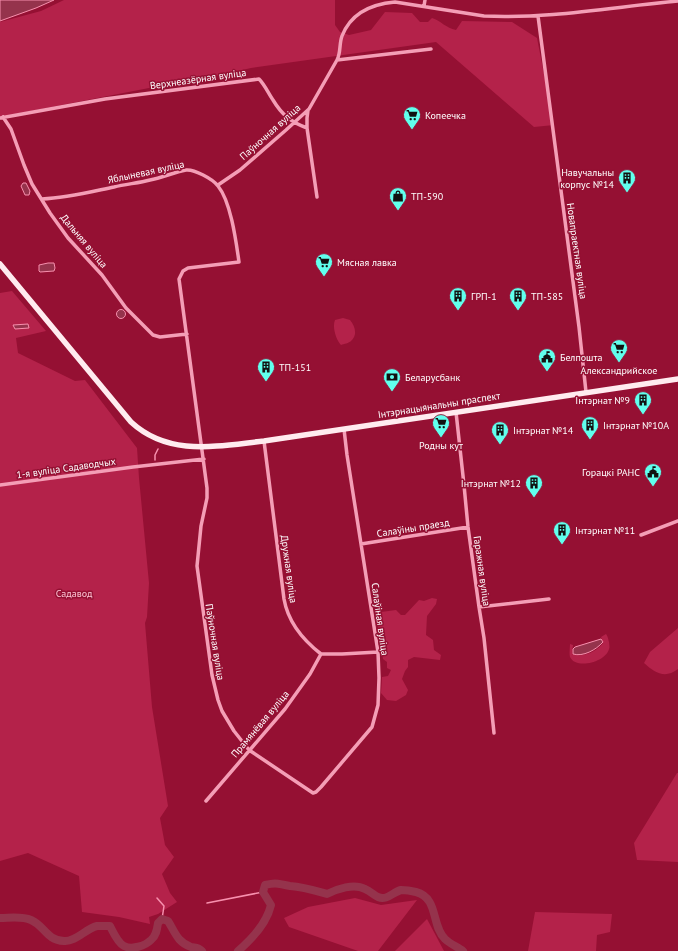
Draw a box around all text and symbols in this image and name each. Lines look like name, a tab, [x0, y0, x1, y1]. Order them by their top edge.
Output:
street label: Верхнеазёрная вуліца	[149, 66, 247, 92]
street label: Паўночная вуліца	[237, 101, 303, 163]
supermarket icon: Копеечка	[402, 105, 422, 130]
place label: Копеечка	[425, 109, 466, 122]
street label: Яблыневая вуліца	[106, 158, 186, 186]
place label: Навучальны корпус №14	[560, 166, 615, 191]
building icon: Навучальны корпус №14	[617, 168, 637, 193]
shop icon: ТП-590	[388, 186, 408, 211]
place label: ТП-590	[411, 190, 444, 203]
street label: Новапраектная вуліца	[564, 202, 590, 300]
street label: Дальняя вуліца	[58, 211, 110, 271]
supermarket icon: Мясная лавка	[314, 252, 334, 277]
place label: Мясная лавка	[337, 256, 397, 269]
building icon: ГРП-1	[448, 286, 468, 311]
building icon: ТП-585	[508, 286, 528, 311]
place label: ГРП-1	[471, 290, 497, 303]
place label: ТП-585	[531, 290, 563, 303]
supermarket icon: Александрийское	[609, 338, 629, 363]
public building icon: Белпошта	[537, 347, 557, 372]
place label: Белпошта	[560, 351, 602, 364]
building icon: ТП-151	[256, 357, 276, 382]
place label: ТП-151	[279, 361, 311, 374]
place label: Александрийское	[581, 364, 657, 377]
bank icon: Беларусбанк	[382, 367, 402, 392]
place label: Беларусбанк	[405, 371, 460, 384]
street label: Інтэрнацыянальны праспект	[377, 389, 501, 421]
building icon: Інтэрнат №9	[633, 390, 653, 415]
place label: Інтэрнат №9	[575, 394, 630, 407]
supermarket icon: Родны кут	[431, 413, 451, 438]
building icon: Інтэрнат №10А	[580, 415, 600, 440]
place label: Інтэрнат №10А	[603, 419, 669, 432]
building icon: Інтэрнат №14	[490, 420, 510, 445]
place label: Інтэрнат №14	[513, 424, 574, 437]
place label: Родны кут	[419, 439, 463, 452]
street label: 1-я вуліца Садаводчых	[15, 455, 117, 481]
public building icon: Горацкі РАНС	[643, 462, 663, 487]
place label: Горацкі РАНС	[582, 466, 640, 479]
building icon: Інтэрнат №12	[524, 473, 544, 498]
place label: Інтэрнат №12	[461, 477, 521, 490]
street label: Салаўіны праезд	[376, 516, 451, 540]
building icon: Інтэрнат №11	[552, 520, 572, 545]
place label: Інтэрнат №11	[575, 524, 635, 537]
street label: Дружная вуліца	[278, 534, 300, 604]
street label: Гаражная вуліца	[471, 535, 493, 607]
street label: Салаўіная вуліца	[368, 582, 392, 656]
park label: Садавод	[56, 587, 93, 600]
street label: Паўночная вуліца	[203, 603, 227, 681]
street label: Прамянёвая вуліца	[228, 688, 292, 760]

